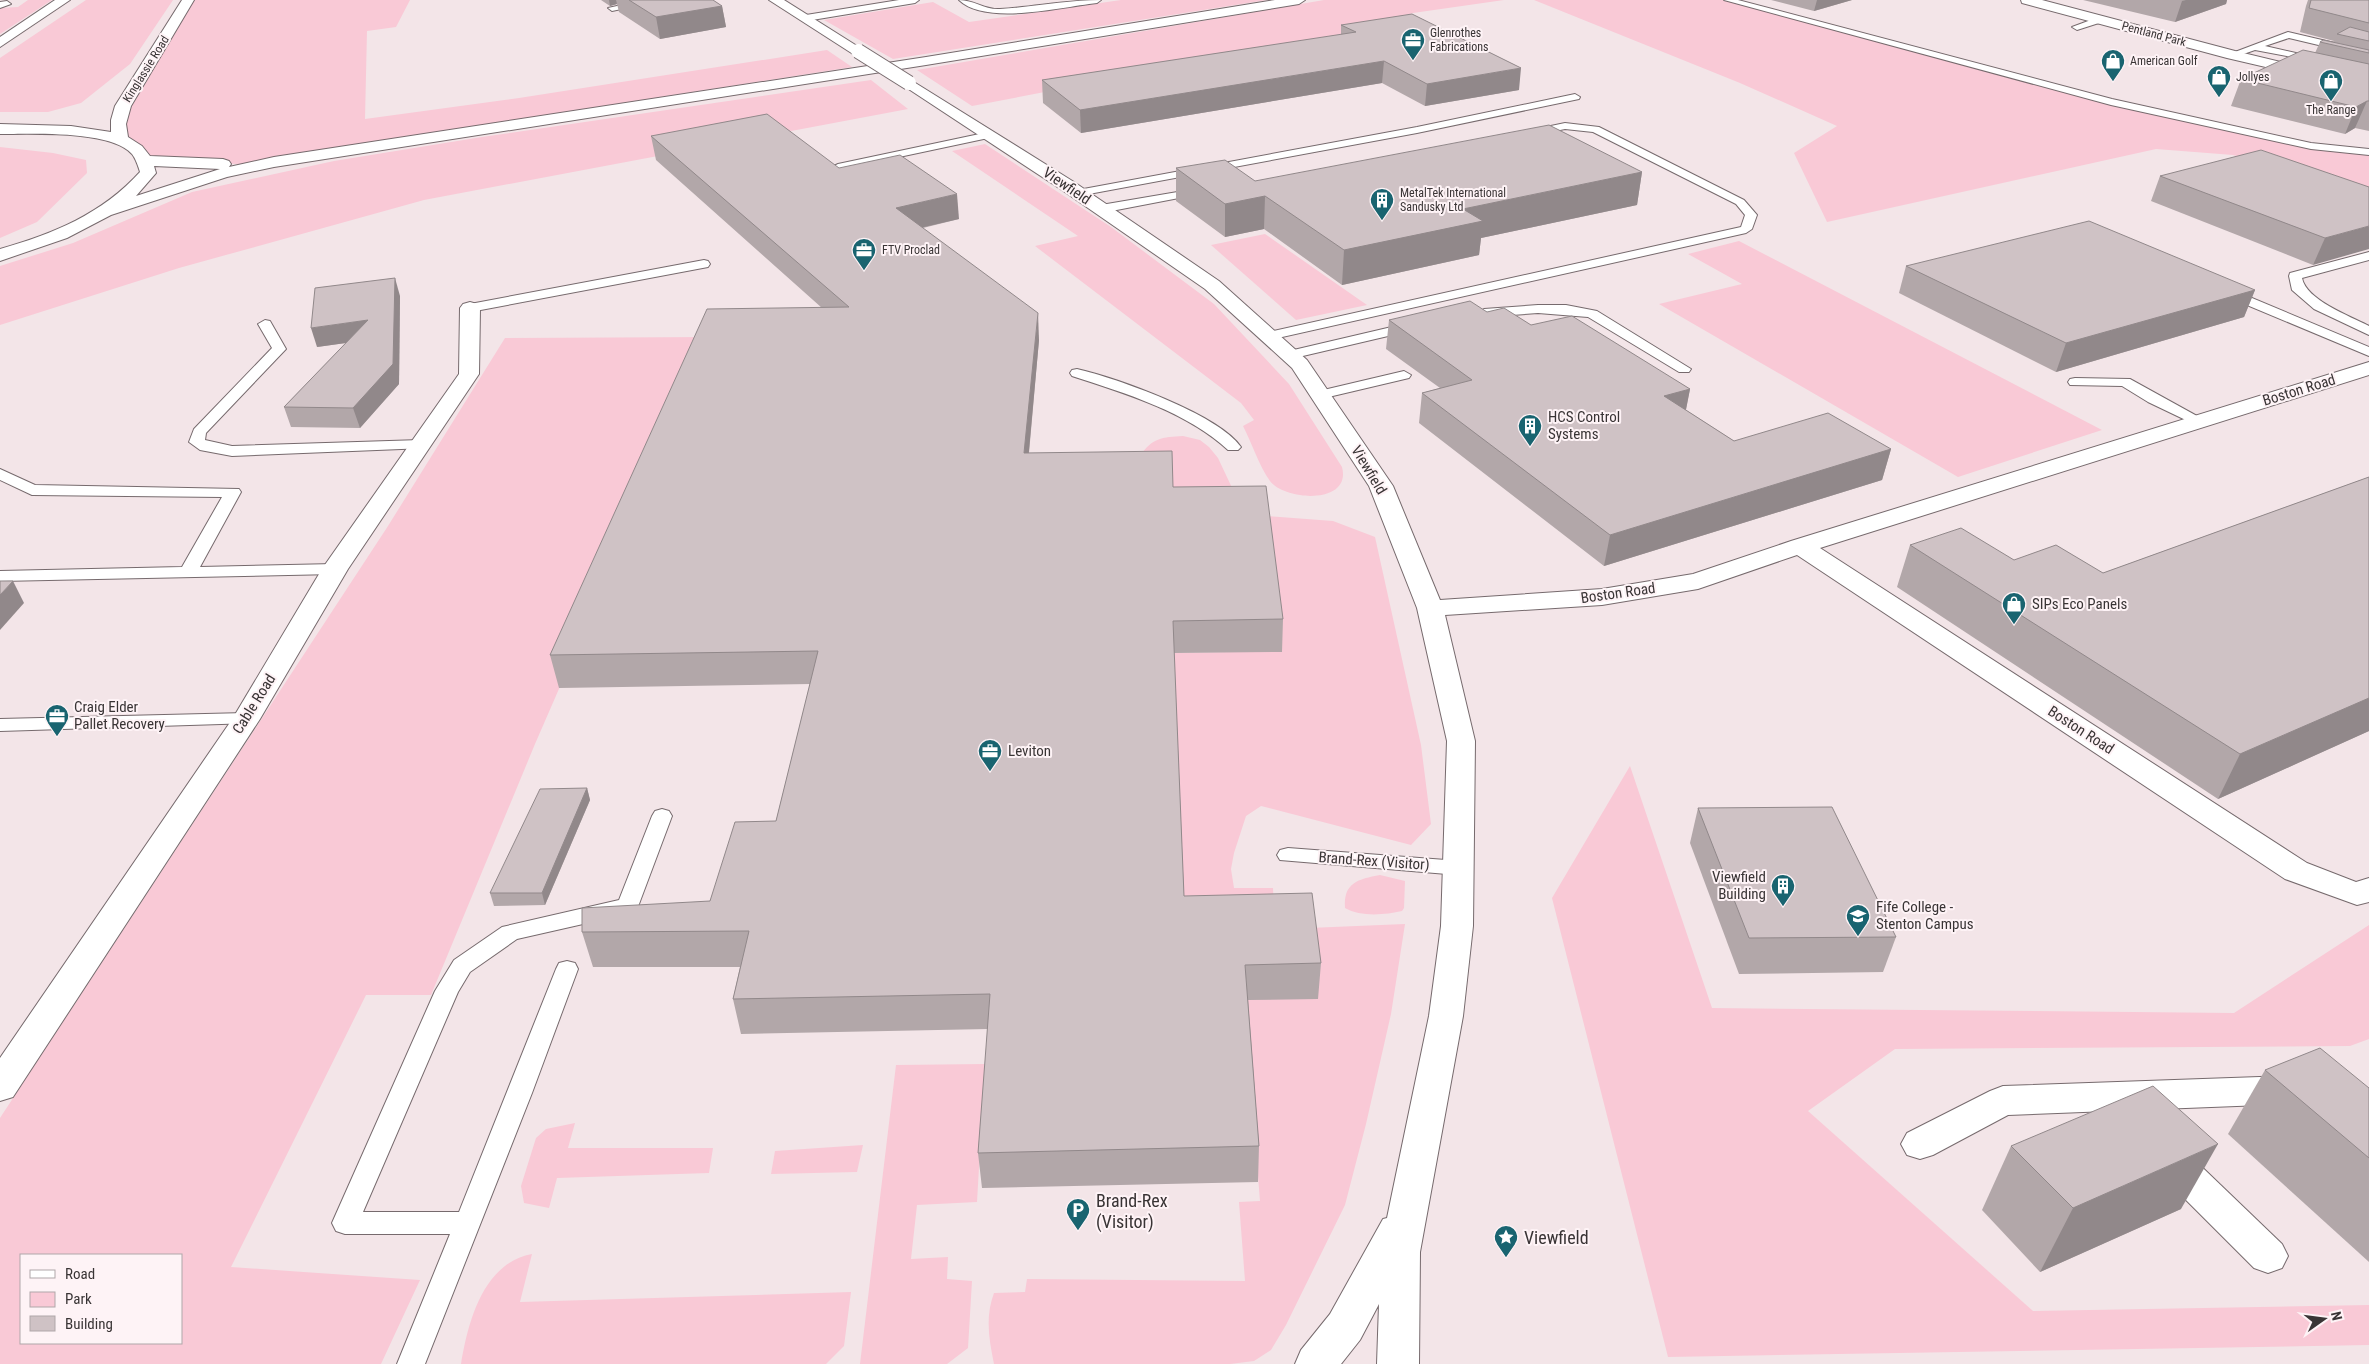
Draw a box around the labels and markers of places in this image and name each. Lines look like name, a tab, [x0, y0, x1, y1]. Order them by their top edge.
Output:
place label: Glenrothes Fabrications	[1430, 26, 1489, 54]
office icon: Glenrothes Fabrications	[1400, 27, 1426, 61]
shop icon: American Golf	[2100, 48, 2126, 82]
place label: American Golf	[2130, 54, 2198, 68]
shop icon: Jollyes	[2206, 64, 2232, 98]
shop icon: The Range	[2318, 68, 2344, 102]
place label: Jollyes	[2236, 70, 2269, 84]
place label: The Range	[2306, 103, 2356, 117]
place label: MetalTek International Sandusky Ltd	[1400, 186, 1506, 214]
building icon: MetalTek International Sandusky Ltd	[1369, 187, 1395, 221]
office icon: FTV Proclad	[851, 237, 877, 271]
place label: FTV Proclad	[882, 243, 940, 257]
place label: HCS Control Systems	[1548, 408, 1620, 443]
building icon: HCS Control Systems	[1517, 413, 1543, 447]
shop icon: SIPs Eco Panels	[2001, 591, 2027, 625]
place label: SIPs Eco Panels	[2032, 595, 2127, 613]
place label: Craig Elder Pallet Recovery	[74, 698, 165, 733]
office icon: Craig Elder Pallet Recovery	[44, 703, 70, 737]
office icon: Leviton	[977, 738, 1003, 772]
place label: Leviton	[1008, 742, 1051, 760]
place label: Viewfield Building	[1712, 868, 1766, 903]
building icon: Viewfield Building	[1770, 873, 1796, 907]
place label: Fife College - Stenton Campus	[1876, 898, 1974, 933]
school or university icon: Fife College - Stenton Campus	[1845, 903, 1871, 937]
place label: Brand-Rex (Visitor)	[1096, 1190, 1168, 1233]
parking icon: Brand-Rex (Visitor)	[1065, 1197, 1091, 1231]
place icon: Viewfield	[1493, 1224, 1519, 1258]
place label: Viewfield	[1524, 1227, 1589, 1248]

